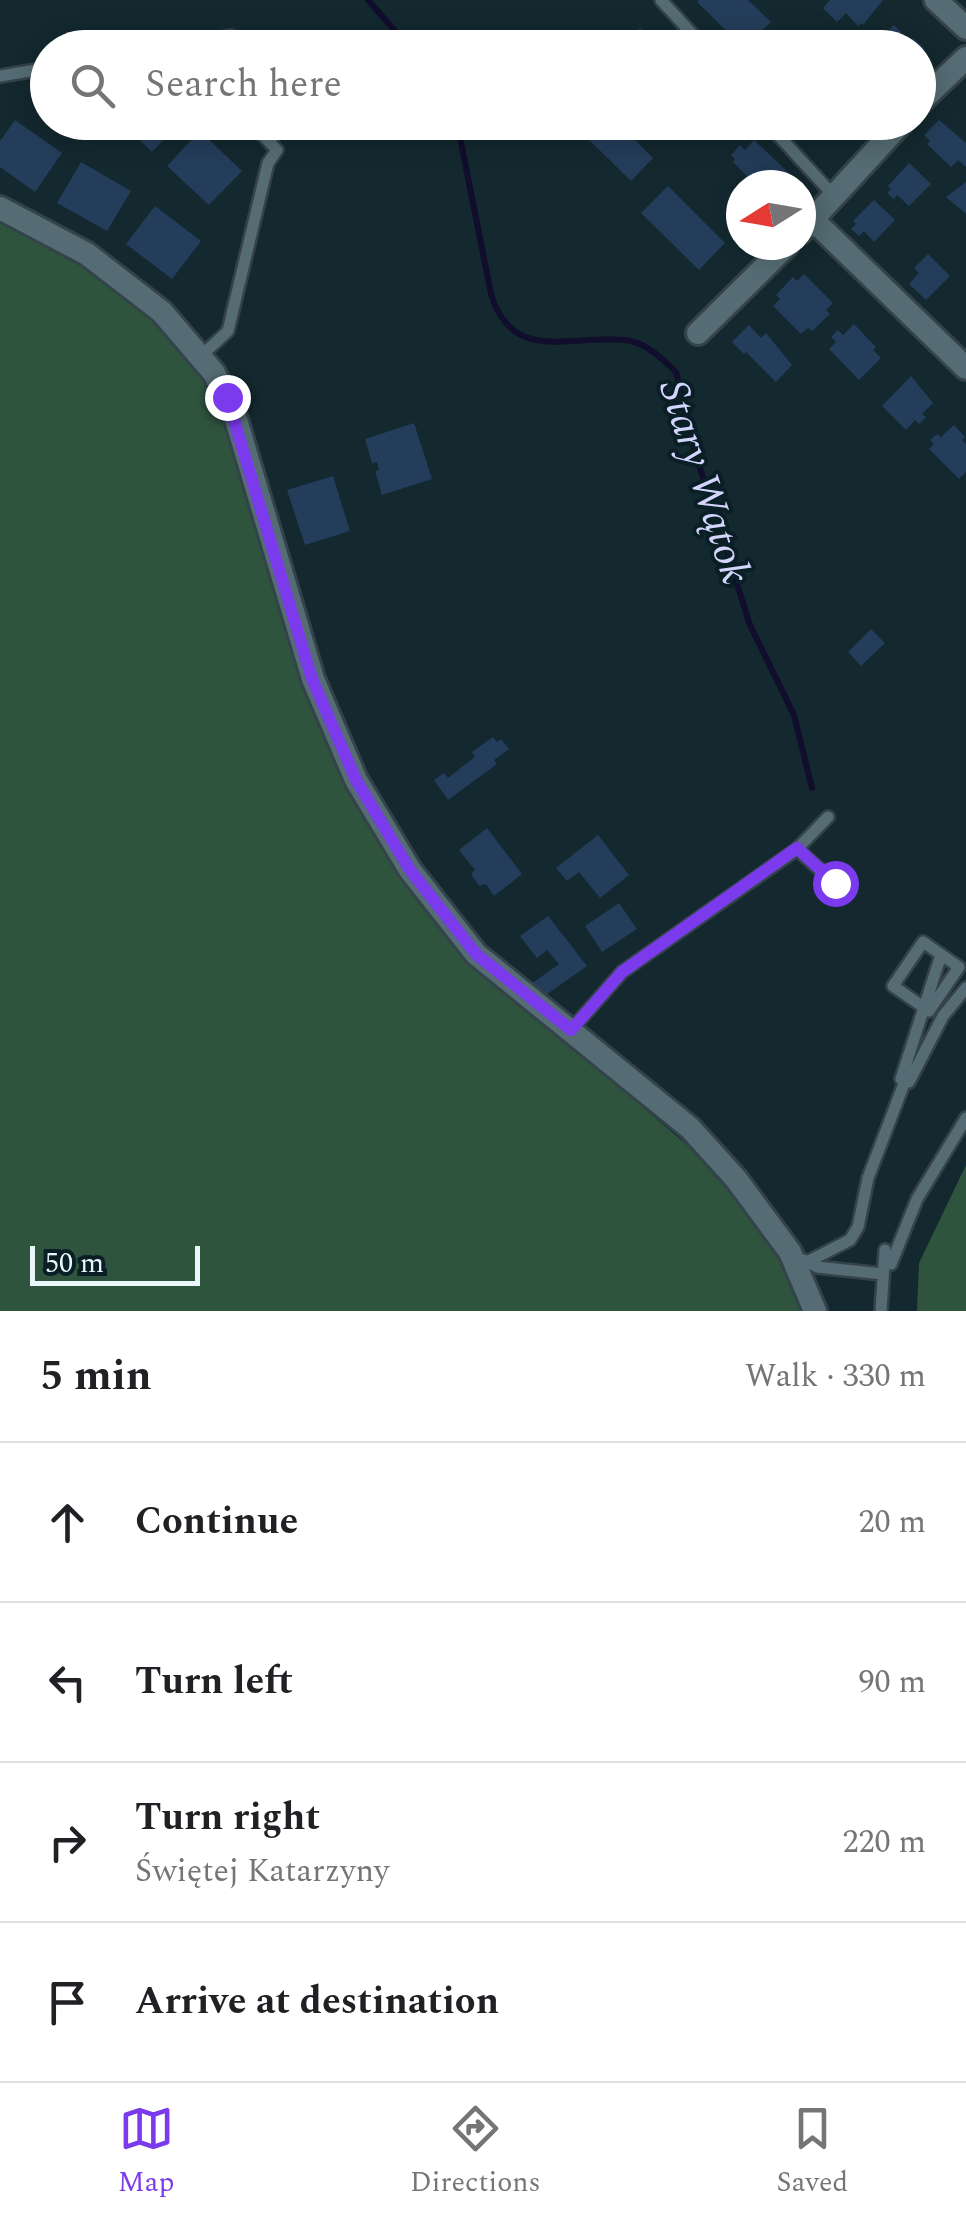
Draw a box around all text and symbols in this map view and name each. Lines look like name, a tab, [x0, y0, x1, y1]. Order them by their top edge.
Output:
search box	[30, 30, 936, 140]
text: Search here	[145, 56, 342, 114]
icon: search	[65, 58, 120, 113]
north arrow	[726, 170, 816, 260]
water label: Stary Wątok	[641, 372, 767, 592]
route end	[205, 375, 251, 421]
route start	[813, 861, 859, 907]
scale bar	[30, 1241, 200, 1286]
text: 50 m	[45, 1242, 104, 1285]
text: 5 min	[40, 1345, 152, 1408]
text: Walk · 330 m	[745, 1352, 926, 1401]
text: Continue	[135, 1493, 298, 1551]
icon: ahead	[40, 1495, 95, 1550]
text: 20 m	[858, 1498, 926, 1547]
text: Turn left	[135, 1653, 293, 1711]
icon: left	[40, 1655, 95, 1710]
text: 90 m	[858, 1658, 926, 1707]
text: Turn right	[135, 1789, 320, 1847]
icon: right	[40, 1815, 95, 1870]
text: 220 m	[842, 1818, 926, 1867]
text: Świętej Katarzyny	[135, 1847, 389, 1896]
text: Arrive at destination	[135, 1973, 499, 2031]
icon: arrive	[40, 1975, 95, 2030]
tab: Map	[118, 2101, 174, 2204]
tab: Directions	[410, 2101, 541, 2204]
tab: Saved	[776, 2101, 848, 2204]

